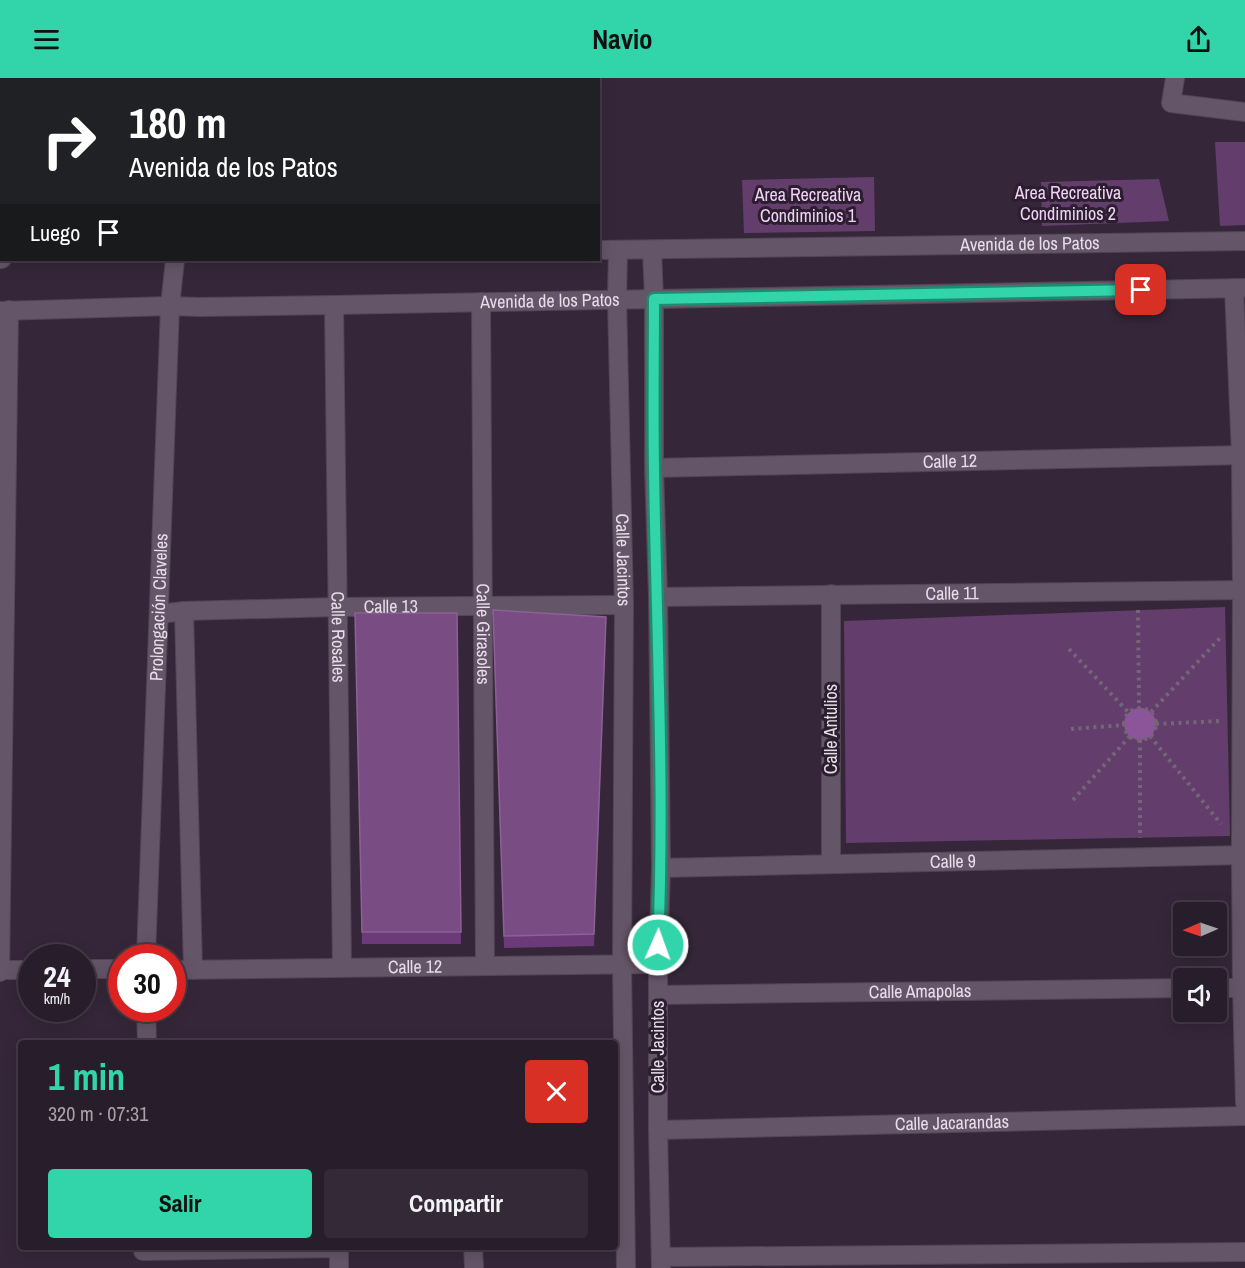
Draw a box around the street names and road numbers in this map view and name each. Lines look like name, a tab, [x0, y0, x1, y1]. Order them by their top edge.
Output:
street label: Avenida de los Patos	[959, 230, 1100, 257]
street label: Avenida de los Patos	[479, 287, 620, 314]
street label: Calle 12	[923, 448, 977, 474]
street label: Calle Jacintos	[610, 513, 637, 607]
street label: Prolongación Claveles	[143, 533, 174, 682]
street label: Calle 11	[925, 580, 979, 606]
street label: Calle Girasoles	[471, 583, 496, 685]
street label: Calle Rosales	[325, 591, 352, 683]
street label: Calle 13	[364, 593, 418, 619]
street label: Calle Antulios	[818, 684, 843, 774]
street label: Calle 9	[930, 848, 976, 874]
street label: Calle 12	[388, 954, 442, 979]
street label: Calle Amapolas	[868, 978, 971, 1004]
street label: Calle Jacintos	[645, 1001, 670, 1093]
street label: Calle Jacarandas	[895, 1109, 1009, 1136]

